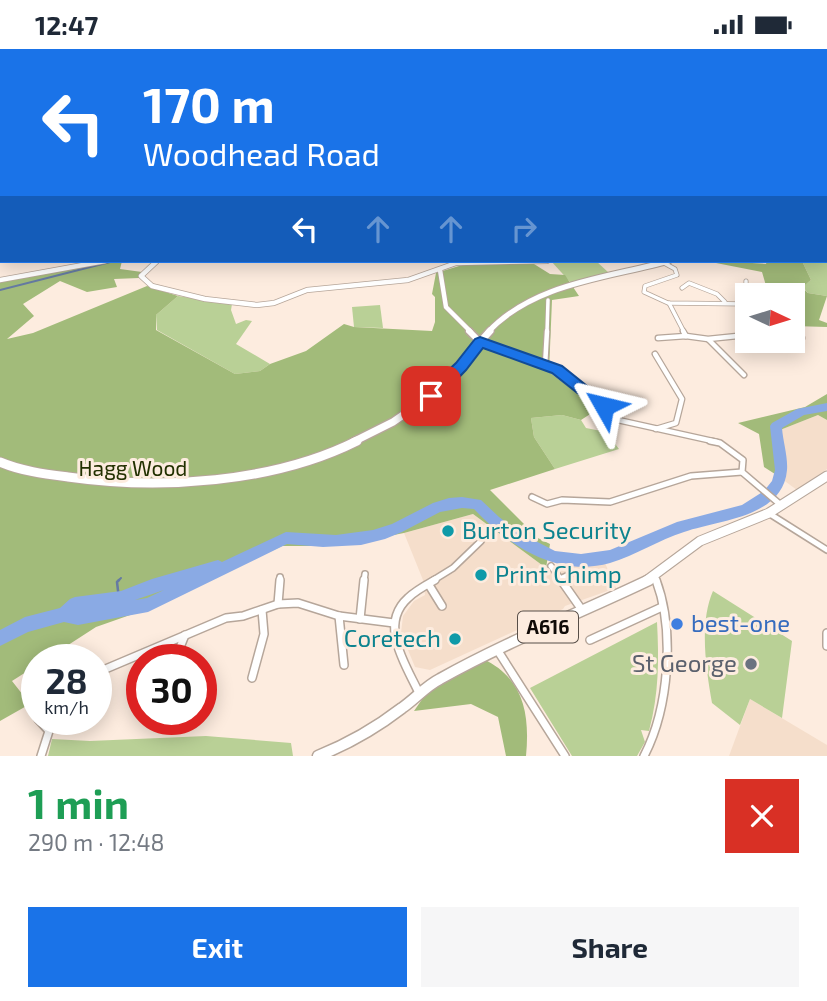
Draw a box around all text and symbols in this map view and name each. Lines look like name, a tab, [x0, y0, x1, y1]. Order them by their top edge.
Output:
text: 12:47	[35, 9, 98, 40]
text: 170 m	[143, 74, 275, 133]
icon: left	[28, 77, 119, 168]
text: Woodhead Road	[143, 134, 380, 172]
icon: left	[286, 210, 324, 248]
icon: ahead	[359, 210, 397, 248]
icon: ahead	[432, 210, 470, 248]
icon: right	[505, 210, 543, 248]
north arrow	[735, 283, 805, 353]
map controls	[735, 283, 805, 353]
pin	[401, 366, 461, 426]
position arrow	[567, 369, 641, 443]
icon: arrive	[412, 377, 450, 415]
park label: Hagg Wood	[79, 455, 187, 480]
place label: Burton Security	[462, 515, 632, 544]
marker: Burton Security	[440, 523, 456, 539]
place label: Print Chimp	[495, 559, 622, 588]
marker: Print Chimp	[473, 567, 489, 583]
place label: best-one	[691, 608, 790, 637]
road number: A616	[518, 611, 578, 643]
marker: best-one	[669, 616, 685, 632]
place label: Coretech	[344, 623, 441, 652]
marker: Coretech	[447, 631, 463, 647]
speed limit sign: 30	[126, 644, 217, 735]
place label: St George	[632, 648, 737, 677]
marker: St George	[743, 656, 759, 672]
text: 28	[45, 659, 88, 701]
text: km/h	[44, 696, 89, 718]
text: 1 min	[28, 777, 129, 827]
button: close	[725, 779, 799, 853]
text: 290 m · 12:48	[28, 828, 165, 856]
button: Exit	[28, 907, 407, 987]
button: Share	[421, 907, 799, 987]

